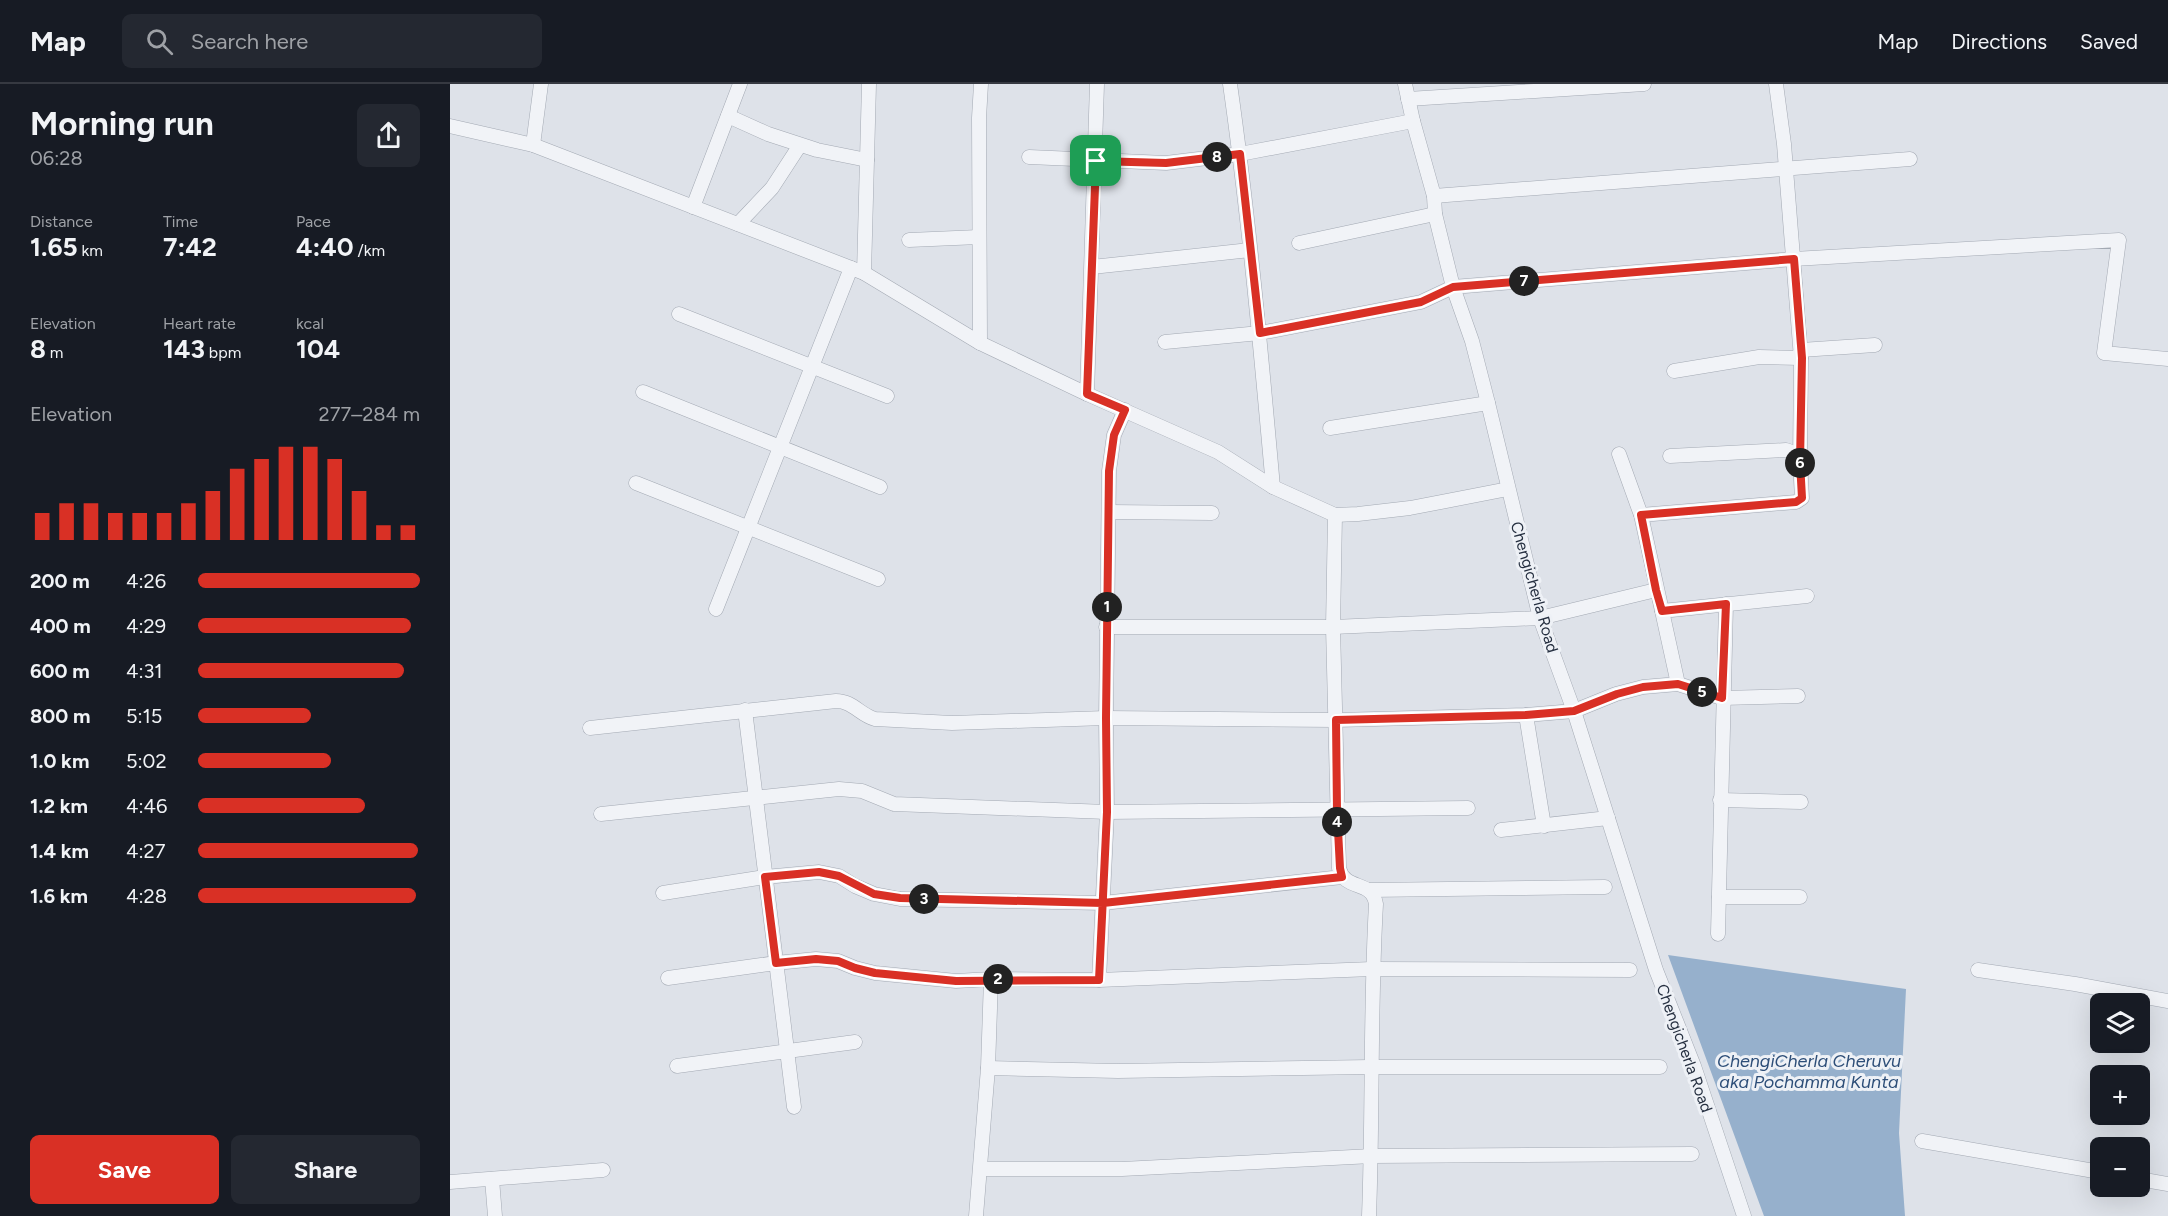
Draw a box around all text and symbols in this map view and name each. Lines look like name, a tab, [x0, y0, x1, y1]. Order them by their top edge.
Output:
search box	[122, 14, 542, 68]
text: Map	[30, 24, 86, 58]
icon: search	[143, 25, 176, 58]
text: Search here	[191, 28, 308, 55]
text: Map	[1877, 29, 1918, 54]
text: Directions	[1951, 29, 2047, 54]
text: Saved	[2080, 29, 2138, 54]
text: Morning run	[30, 104, 214, 143]
button: share	[357, 104, 420, 167]
pin	[1070, 135, 1121, 186]
pin: 8	[1202, 142, 1232, 172]
icon: arrive	[1079, 144, 1112, 177]
text: 06:28	[30, 146, 83, 170]
text: 8	[1212, 147, 1222, 166]
text: Distance	[30, 212, 93, 231]
text: Time	[163, 212, 198, 231]
text: Pace	[296, 212, 331, 231]
text: 1.65	[30, 231, 78, 263]
text: 7:42	[163, 231, 217, 263]
text: 4:40	[296, 231, 354, 263]
text: km	[78, 241, 103, 260]
text: /km	[354, 241, 385, 260]
pin: 7	[1509, 266, 1539, 296]
text: 7	[1520, 271, 1528, 290]
text: Elevation	[30, 314, 96, 333]
text: Heart rate	[163, 314, 236, 333]
text: kcal	[296, 314, 324, 333]
text: 8	[30, 333, 46, 365]
text: 143	[163, 333, 205, 365]
text: 104	[296, 333, 340, 365]
text: m	[46, 343, 64, 362]
text: bpm	[205, 343, 241, 362]
text: Elevation	[30, 402, 112, 426]
text: 277–284 m	[319, 402, 420, 426]
pin: 6	[1785, 448, 1815, 478]
text: 6	[1795, 453, 1805, 472]
street label: Chengicherla Road	[1507, 519, 1562, 655]
text: 200 m	[30, 569, 90, 593]
text: 4:26	[126, 569, 166, 593]
pin: 1	[1092, 592, 1122, 622]
text: 1	[1104, 597, 1110, 616]
text: 400 m	[30, 614, 91, 638]
text: 4:29	[126, 614, 166, 638]
text: 600 m	[30, 659, 90, 683]
text: 4:31	[126, 659, 163, 683]
pin: 5	[1687, 677, 1717, 707]
text: 5	[1697, 682, 1707, 701]
text: 800 m	[30, 704, 90, 728]
text: 5:15	[126, 704, 162, 728]
text: 1.0 km	[30, 749, 89, 773]
text: 5:02	[126, 749, 167, 773]
text: 1.2 km	[30, 794, 88, 818]
text: 4:46	[126, 794, 167, 818]
pin: 4	[1322, 807, 1352, 837]
text: 4	[1332, 812, 1342, 831]
text: 1.4 km	[30, 839, 89, 863]
text: 4:27	[126, 839, 165, 863]
text: 1.6 km	[30, 884, 88, 908]
text: 4:28	[126, 884, 167, 908]
pin: 3	[909, 884, 939, 914]
text: 3	[920, 889, 928, 908]
pin: 2	[983, 964, 1013, 994]
text: 2	[993, 969, 1003, 988]
street label: Chengicherla Road	[1652, 981, 1717, 1115]
map controls	[2090, 993, 2150, 1197]
button: layers	[2090, 993, 2150, 1053]
water label: ChengiCherla Cheruvu aka Pochamma Kunta	[1717, 1050, 1901, 1093]
button: +	[2090, 1065, 2150, 1125]
button: Save	[30, 1135, 219, 1204]
button: Share	[231, 1135, 420, 1204]
button: −	[2090, 1137, 2150, 1197]

